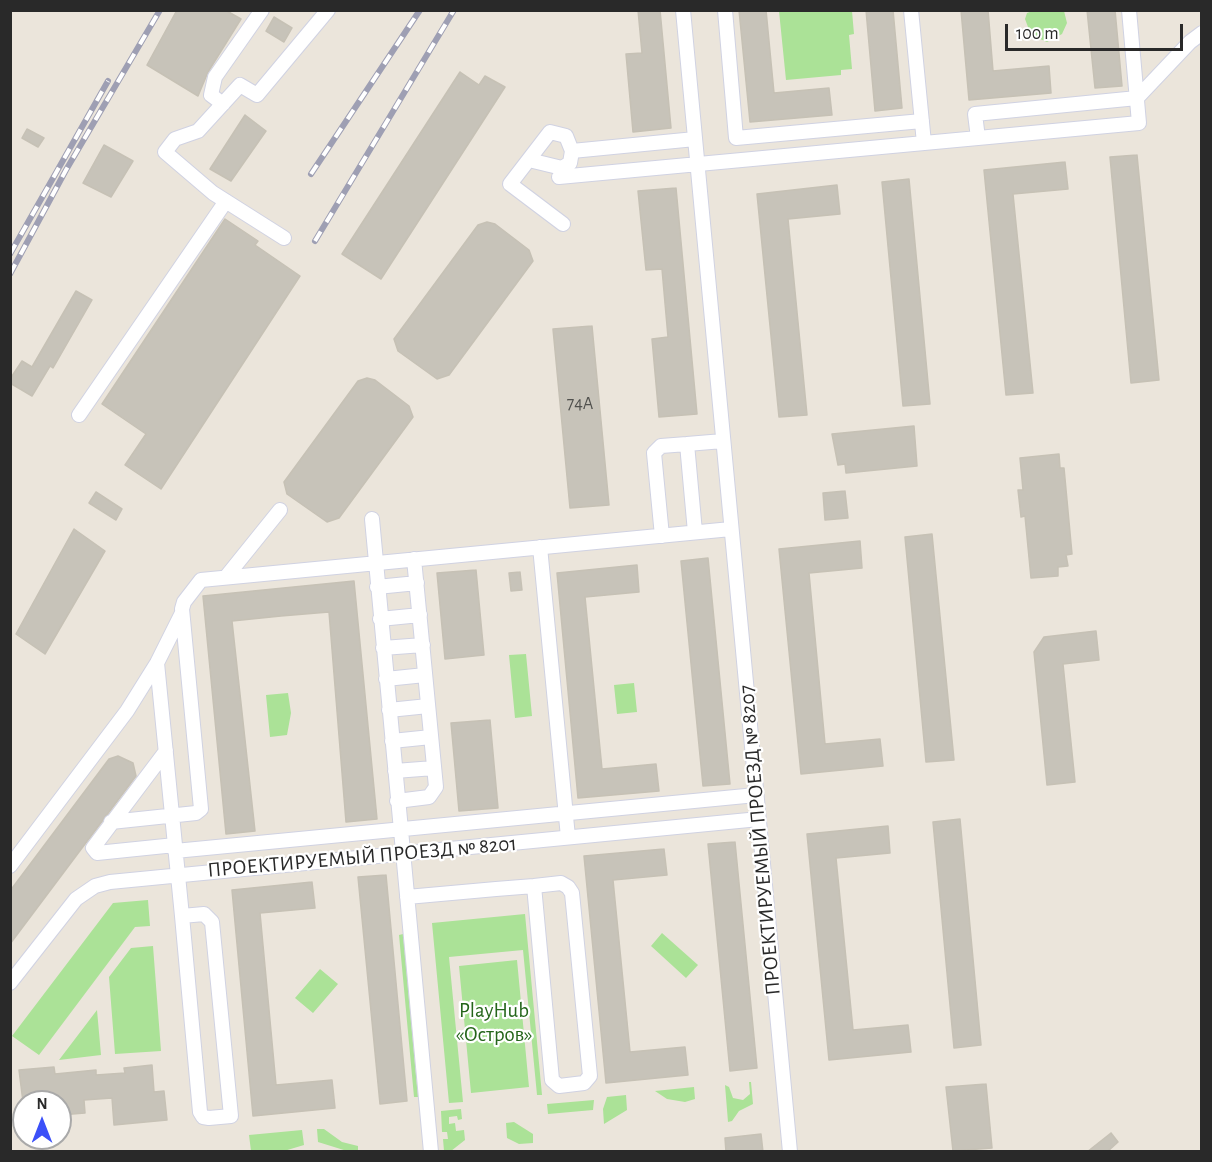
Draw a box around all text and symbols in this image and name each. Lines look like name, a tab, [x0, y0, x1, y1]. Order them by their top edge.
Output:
scale bar	[1008, 12, 1186, 50]
text: 100 m	[1016, 25, 1059, 43]
house number: 74А	[567, 393, 593, 415]
street label: ПРОЕКТИРУЕМЫЙ ПРОЕЗД № 8207	[734, 684, 786, 996]
street label: ПРОЕКТИРУЕМЫЙ ПРОЕЗД № 8201	[206, 831, 518, 883]
park label: PlayHub «Остров»	[455, 998, 533, 1048]
north arrow	[12, 1090, 72, 1150]
text: N	[36, 1096, 48, 1112]

